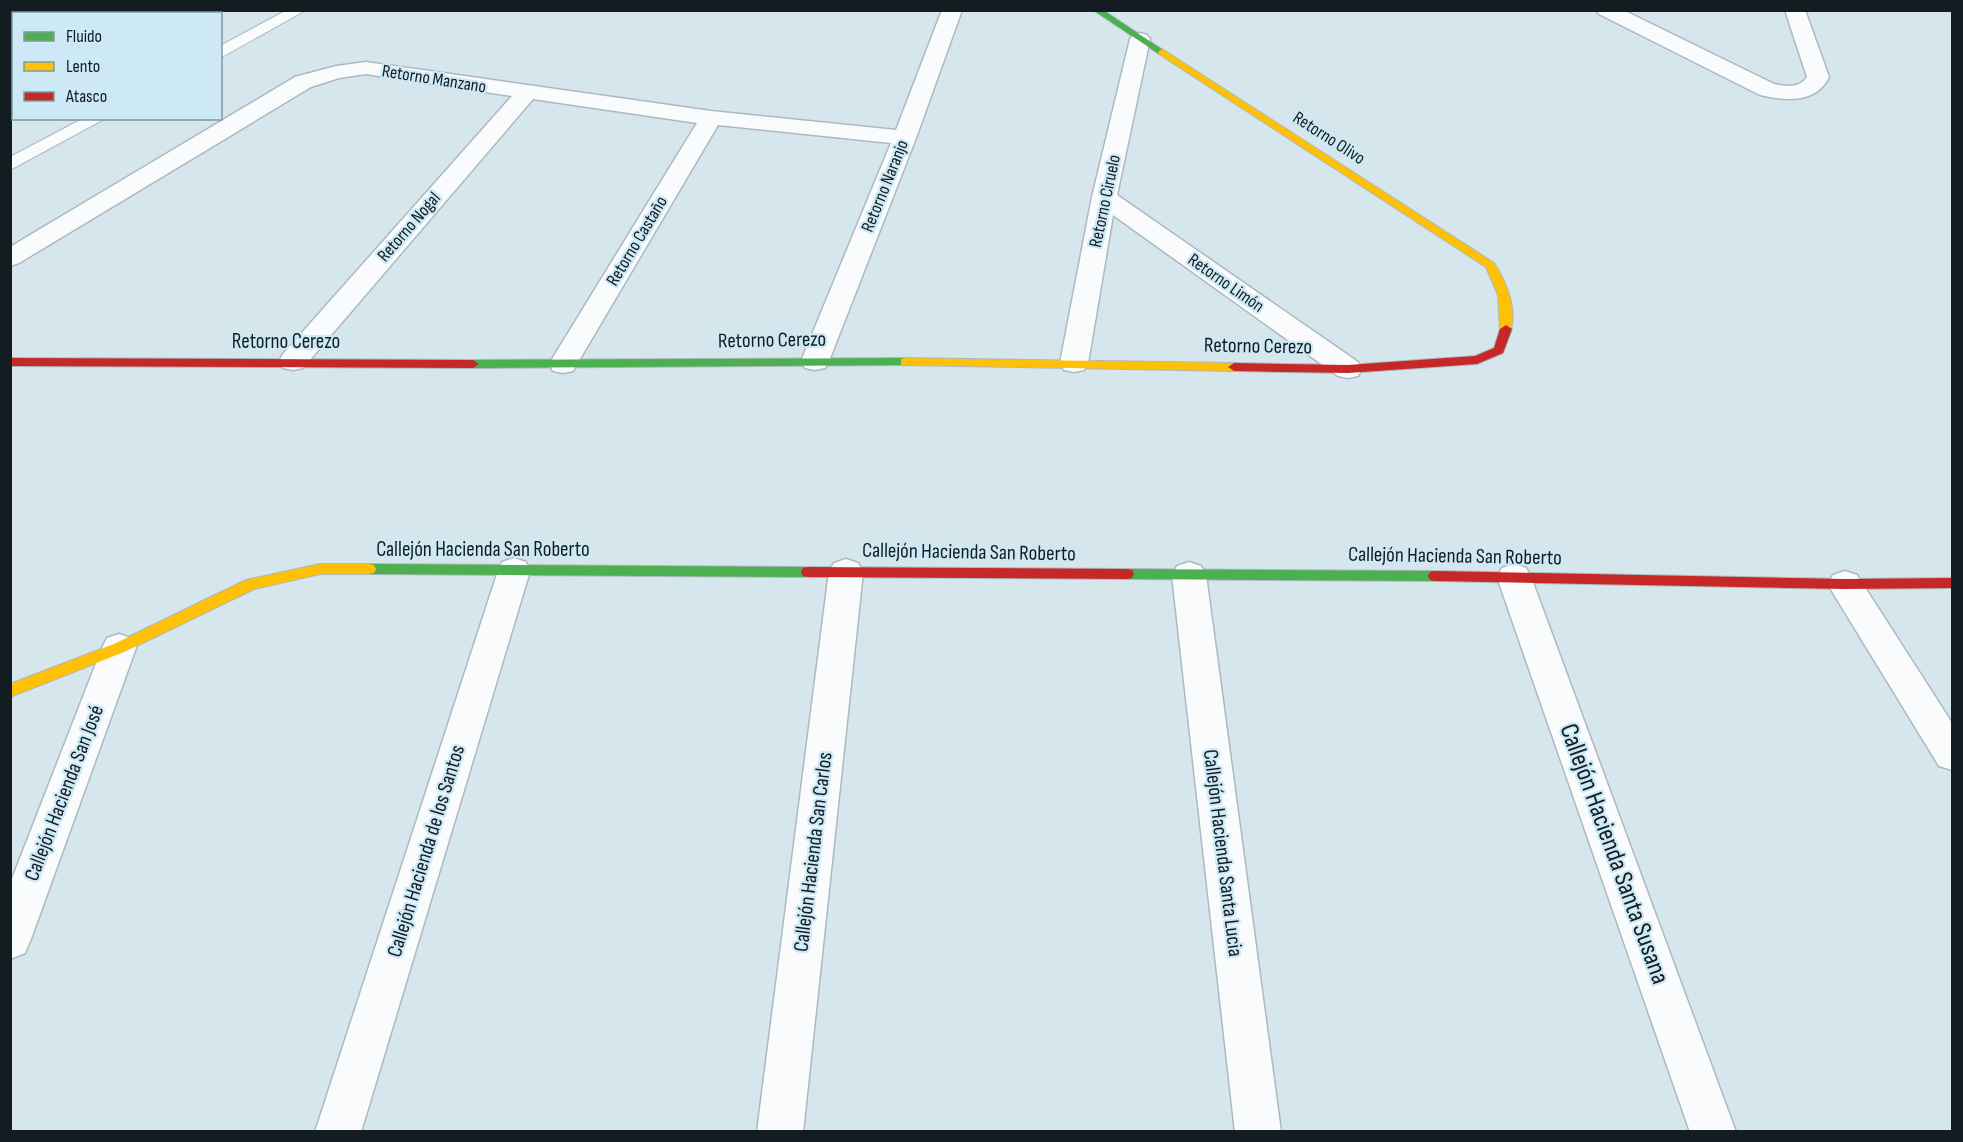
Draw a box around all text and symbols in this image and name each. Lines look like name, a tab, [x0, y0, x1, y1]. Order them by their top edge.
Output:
legend	[12, 12, 222, 120]
text: Fluido	[66, 26, 102, 47]
text: Lento	[66, 56, 100, 77]
street label: Retorno Manzano	[380, 60, 488, 98]
text: Atasco	[65, 86, 107, 107]
street label: Retorno Olivo	[1289, 107, 1369, 169]
street label: Retorno Naranjo	[857, 137, 913, 235]
street label: Retorno Ciruelo	[1085, 153, 1125, 249]
street label: Retorno Nogal	[373, 188, 445, 266]
street label: Retorno Castaño	[602, 192, 672, 290]
street label: Retorno Limón	[1184, 249, 1268, 317]
street label: Retorno Cerezo	[718, 327, 826, 353]
street label: Retorno Cerezo	[232, 329, 340, 354]
street label: Retorno Cerezo	[1204, 333, 1312, 359]
street label: Callejón Hacienda San Roberto	[376, 537, 590, 562]
street label: Callejón Hacienda San Roberto	[862, 538, 1076, 566]
street label: Callejón Hacienda San Roberto	[1348, 542, 1562, 570]
street label: Callejón Hacienda San José	[19, 702, 109, 884]
street label: Callejón Hacienda Santa Susana	[1552, 720, 1676, 988]
street label: Callejón Hacienda de los Santos	[382, 742, 470, 960]
street label: Callejón Hacienda Santa Lucia	[1198, 748, 1248, 958]
street label: Callejón Hacienda San Carlos	[788, 751, 838, 953]

